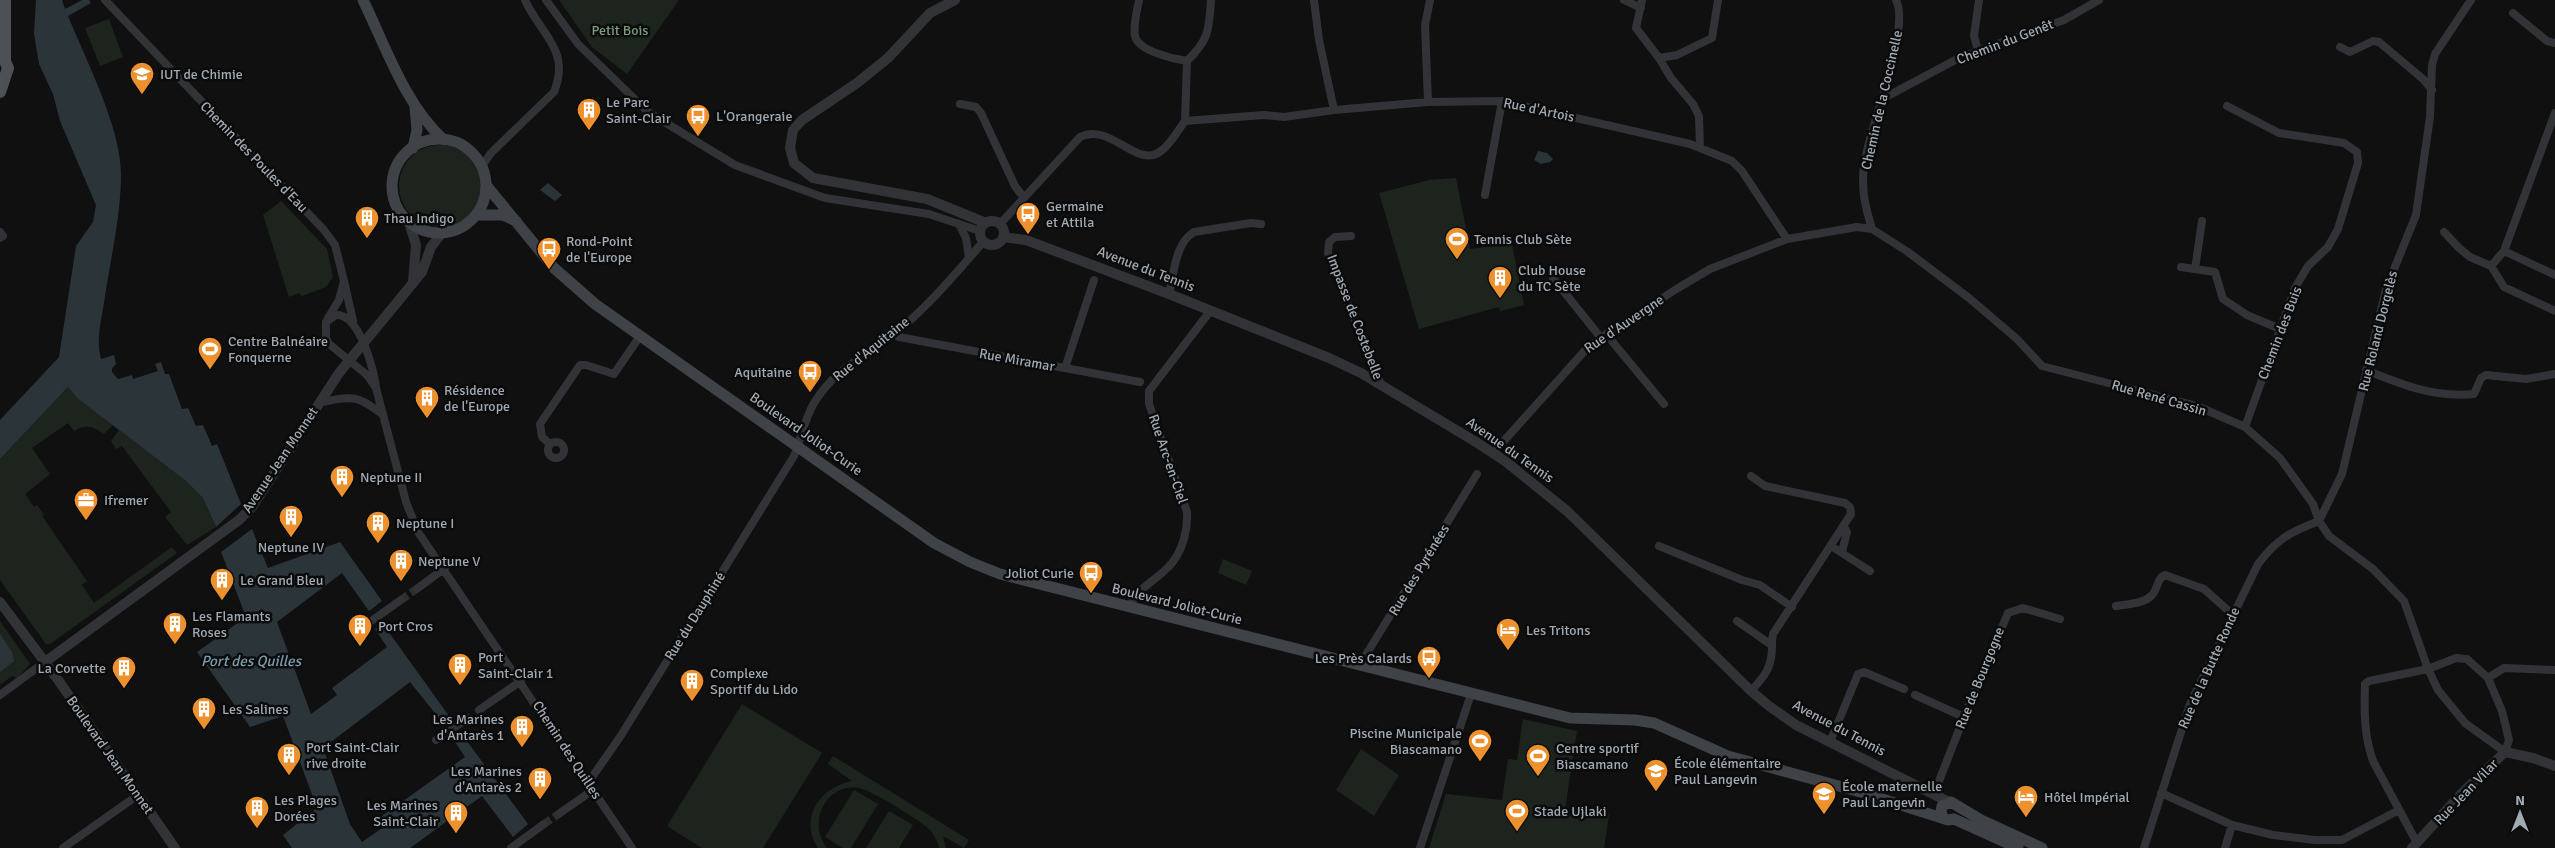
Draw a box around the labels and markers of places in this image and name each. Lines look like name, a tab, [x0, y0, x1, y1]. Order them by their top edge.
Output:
school or university icon: IUT de Chimie	[129, 61, 155, 95]
place label: IUT de Chimie	[160, 66, 243, 83]
place label: Le Parc Saint-Clair	[606, 94, 672, 127]
building icon: Le Parc Saint-Clair	[576, 97, 602, 131]
bus stop icon: L'Orangeraie	[685, 103, 711, 137]
place label: L'Orangeraie	[716, 108, 792, 125]
place label: Germaine et Attila	[1046, 198, 1104, 231]
bus stop icon: Germaine et Attila	[1015, 201, 1041, 235]
building icon: Thau Indigo	[354, 205, 380, 239]
place label: Thau Indigo	[384, 210, 454, 227]
sports icon: Tennis Club Sète	[1444, 226, 1470, 260]
place label: Tennis Club Sète	[1474, 231, 1572, 248]
place label: Rond-Point de l'Europe	[566, 233, 633, 266]
bus stop icon: Rond-Point de l'Europe	[536, 236, 562, 270]
place label: Club House du TC Sète	[1518, 262, 1586, 295]
building icon: Club House du TC Sète	[1487, 265, 1513, 299]
place label: Centre Balnéaire Fonquerne	[228, 333, 328, 366]
sports icon: Centre Balnéaire Fonquerne	[197, 336, 223, 370]
bus stop icon: Aquitaine	[797, 359, 823, 393]
place label: Aquitaine	[734, 364, 792, 381]
place label: Résidence de l'Europe	[444, 382, 510, 415]
building icon: Résidence de l'Europe	[414, 385, 440, 419]
building icon: Neptune II	[329, 464, 355, 498]
place label: Neptune II	[360, 469, 422, 486]
office icon: Ifremer	[73, 487, 99, 521]
place label: Ifremer	[104, 492, 149, 509]
building icon: Neptune IV	[278, 504, 304, 538]
building icon: Neptune I	[365, 510, 391, 544]
place label: Neptune I	[396, 515, 454, 532]
place label: Neptune IV	[258, 539, 324, 556]
building icon: Neptune V	[388, 548, 414, 582]
place label: Neptune V	[418, 553, 480, 570]
bus stop icon: Joliot Curie	[1078, 560, 1104, 594]
place label: Joliot Curie	[1005, 565, 1074, 582]
building icon: Le Grand Bleu	[209, 567, 235, 601]
place label: Le Grand Bleu	[240, 572, 323, 589]
place label: Les Flamants Roses	[192, 608, 271, 641]
building icon: Les Flamants Roses	[162, 611, 188, 645]
building icon: Port Cros	[347, 613, 373, 647]
hotel icon: Les Tritons	[1495, 617, 1521, 651]
place label: Port Cros	[378, 618, 433, 635]
place label: Les Tritons	[1526, 622, 1590, 639]
bus stop icon: Les Près Calards	[1416, 645, 1442, 679]
place label: Port Saint-Clair 1	[478, 649, 553, 682]
place label: Les Près Calards	[1315, 650, 1412, 667]
building icon: Port Saint-Clair 1	[447, 652, 473, 686]
building icon: La Corvette	[111, 655, 137, 689]
place label: La Corvette	[38, 660, 106, 677]
place label: Complexe Sportif du Lido	[710, 665, 798, 698]
building icon: Complexe Sportif du Lido	[679, 668, 705, 702]
building icon: Les Salines	[191, 696, 217, 730]
place label: Les Salines	[222, 701, 289, 718]
place label: Les Marines d'Antarès 1	[432, 711, 504, 744]
building icon: Les Marines d'Antarès 1	[509, 714, 535, 748]
place label: Piscine Municipale Biascamano	[1349, 725, 1462, 758]
sports icon: Piscine Municipale Biascamano	[1467, 728, 1493, 762]
place label: Port Saint-Clair rive droite	[306, 739, 400, 772]
place label: Centre sportif Biascamano	[1556, 740, 1640, 773]
building icon: Port Saint-Clair rive droite	[276, 742, 302, 776]
sports icon: Centre sportif Biascamano	[1525, 743, 1551, 777]
place label: École élémentaire Paul Langevin	[1674, 755, 1781, 788]
school or university icon: École élémentaire Paul Langevin	[1643, 758, 1669, 792]
place label: Les Marines d'Antarès 2	[450, 763, 522, 796]
building icon: Les Marines d'Antarès 2	[527, 766, 553, 800]
place label: École maternelle Paul Langevin	[1842, 778, 1942, 811]
school or university icon: École maternelle Paul Langevin	[1811, 781, 1837, 815]
hotel icon: Hôtel Impérial	[2013, 784, 2039, 818]
place label: Hôtel Impérial	[2044, 789, 2130, 806]
place label: Les Plages Dorées	[274, 792, 337, 825]
building icon: Les Plages Dorées	[244, 795, 270, 829]
place label: Les Marines Saint-Clair	[366, 797, 439, 830]
sports icon: Stade Ujlaki	[1504, 798, 1530, 832]
building icon: Les Marines Saint-Clair	[443, 800, 469, 834]
place label: Stade Ujlaki	[1534, 803, 1606, 820]

